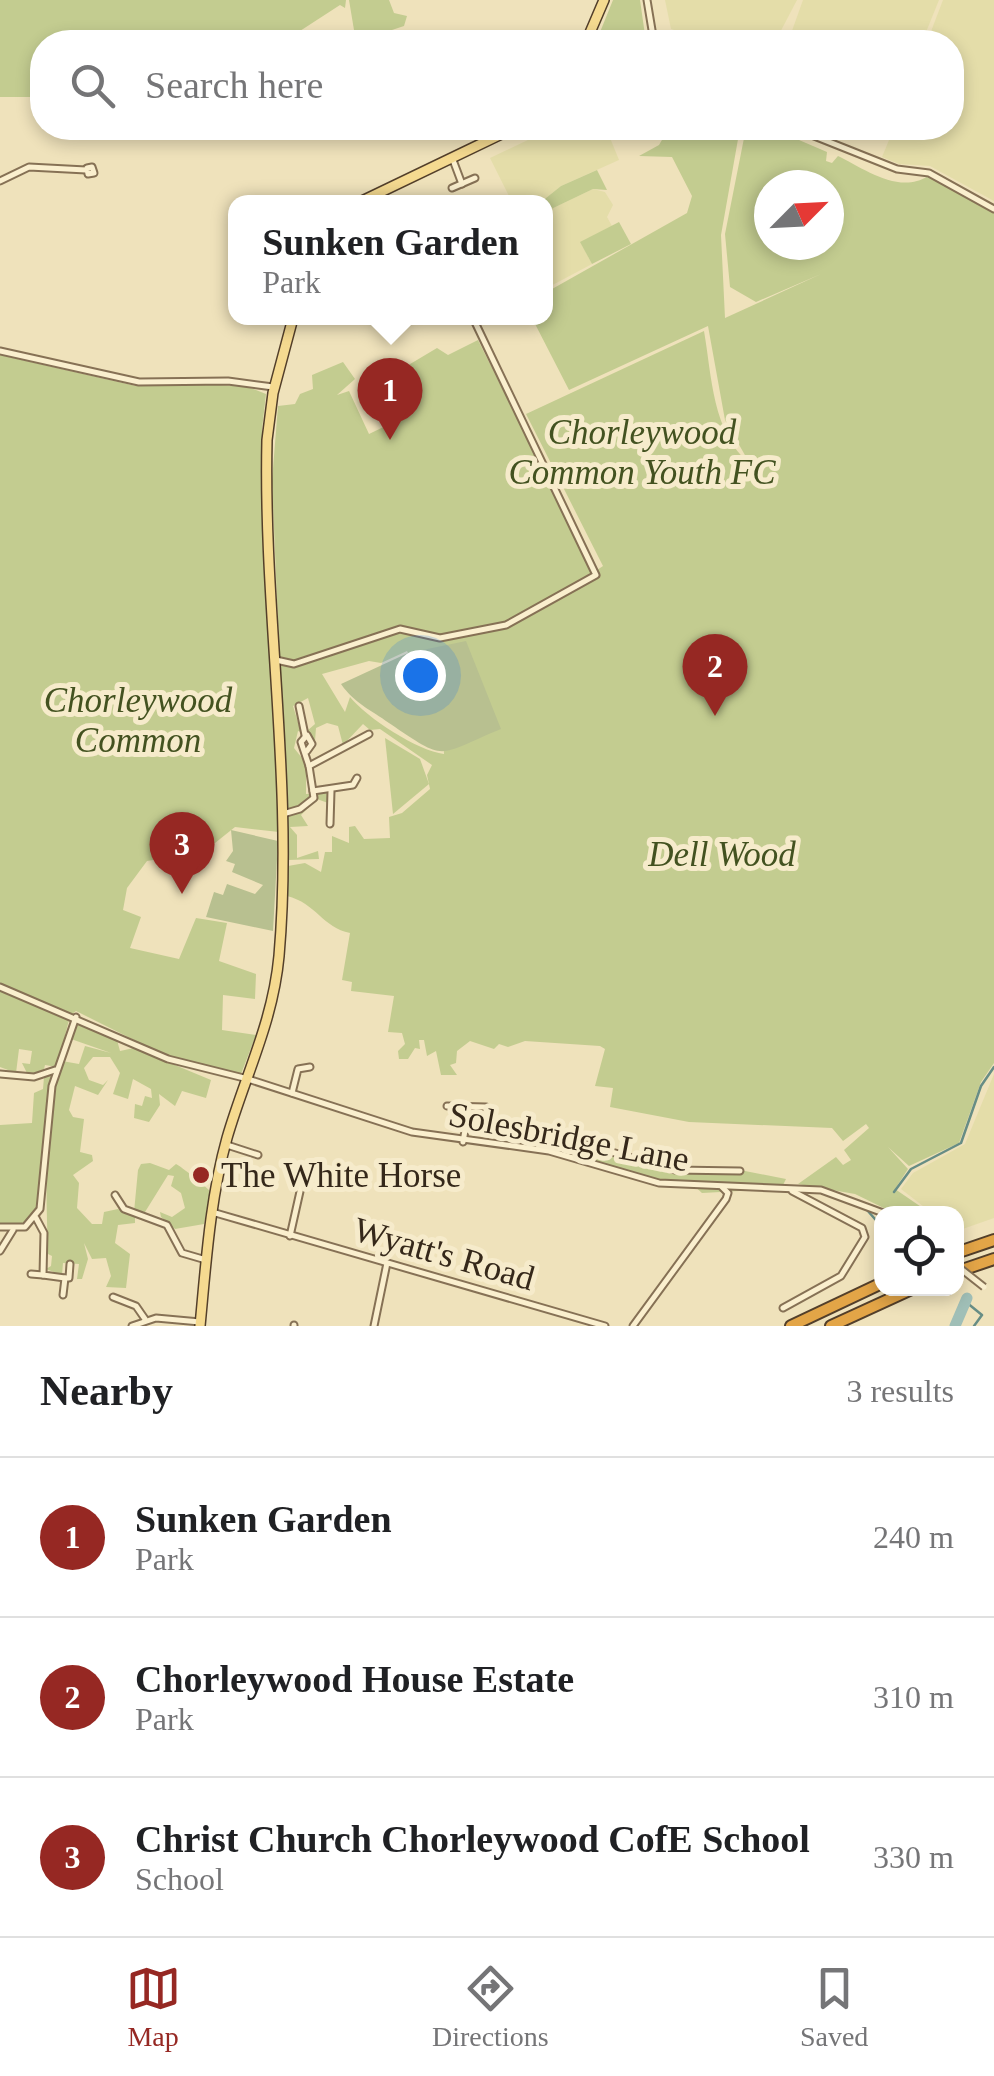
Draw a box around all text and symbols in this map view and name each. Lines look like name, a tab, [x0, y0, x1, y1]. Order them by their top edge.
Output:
search box	[30, 30, 964, 140]
icon: search	[65, 58, 120, 113]
text: Search here	[145, 64, 323, 106]
north arrow	[754, 170, 844, 260]
popup	[228, 195, 553, 325]
text: Sunken Garden	[262, 221, 519, 263]
text: Park	[262, 264, 321, 300]
pin: 1	[358, 358, 422, 440]
park label: Chorleywood Common Youth FC	[508, 413, 776, 492]
pin: 2	[682, 634, 748, 716]
your location	[395, 650, 446, 701]
park label: Chorleywood Common	[44, 681, 233, 760]
pin: 3	[150, 812, 214, 894]
park label: Dell Wood	[647, 835, 796, 874]
street label: Solesbridge Lane	[446, 1095, 692, 1179]
place label: The White Horse	[221, 1156, 461, 1195]
marker: The White Horse	[190, 1164, 212, 1186]
map controls	[874, 1206, 964, 1296]
button: locate	[874, 1206, 964, 1296]
street label: Wyatt's Road	[349, 1210, 539, 1299]
text: Nearby	[40, 1368, 173, 1414]
text: 3 results	[846, 1373, 954, 1409]
text: Sunken Garden	[135, 1498, 392, 1540]
text: 1	[65, 1519, 81, 1555]
text: 240 m	[873, 1519, 954, 1555]
text: Park	[135, 1541, 194, 1577]
text: Chorleywood House Estate	[135, 1658, 574, 1700]
text: 2	[65, 1679, 81, 1715]
text: 310 m	[873, 1679, 954, 1715]
text: Park	[135, 1701, 194, 1737]
text: Christ Church Chorleywood CofE School	[135, 1818, 810, 1860]
text: 3	[65, 1839, 81, 1875]
text: 330 m	[873, 1839, 954, 1875]
text: School	[135, 1861, 224, 1897]
tab: Map	[126, 1961, 181, 2053]
tab: Directions	[432, 1961, 549, 2053]
tab: Saved	[800, 1961, 868, 2053]

